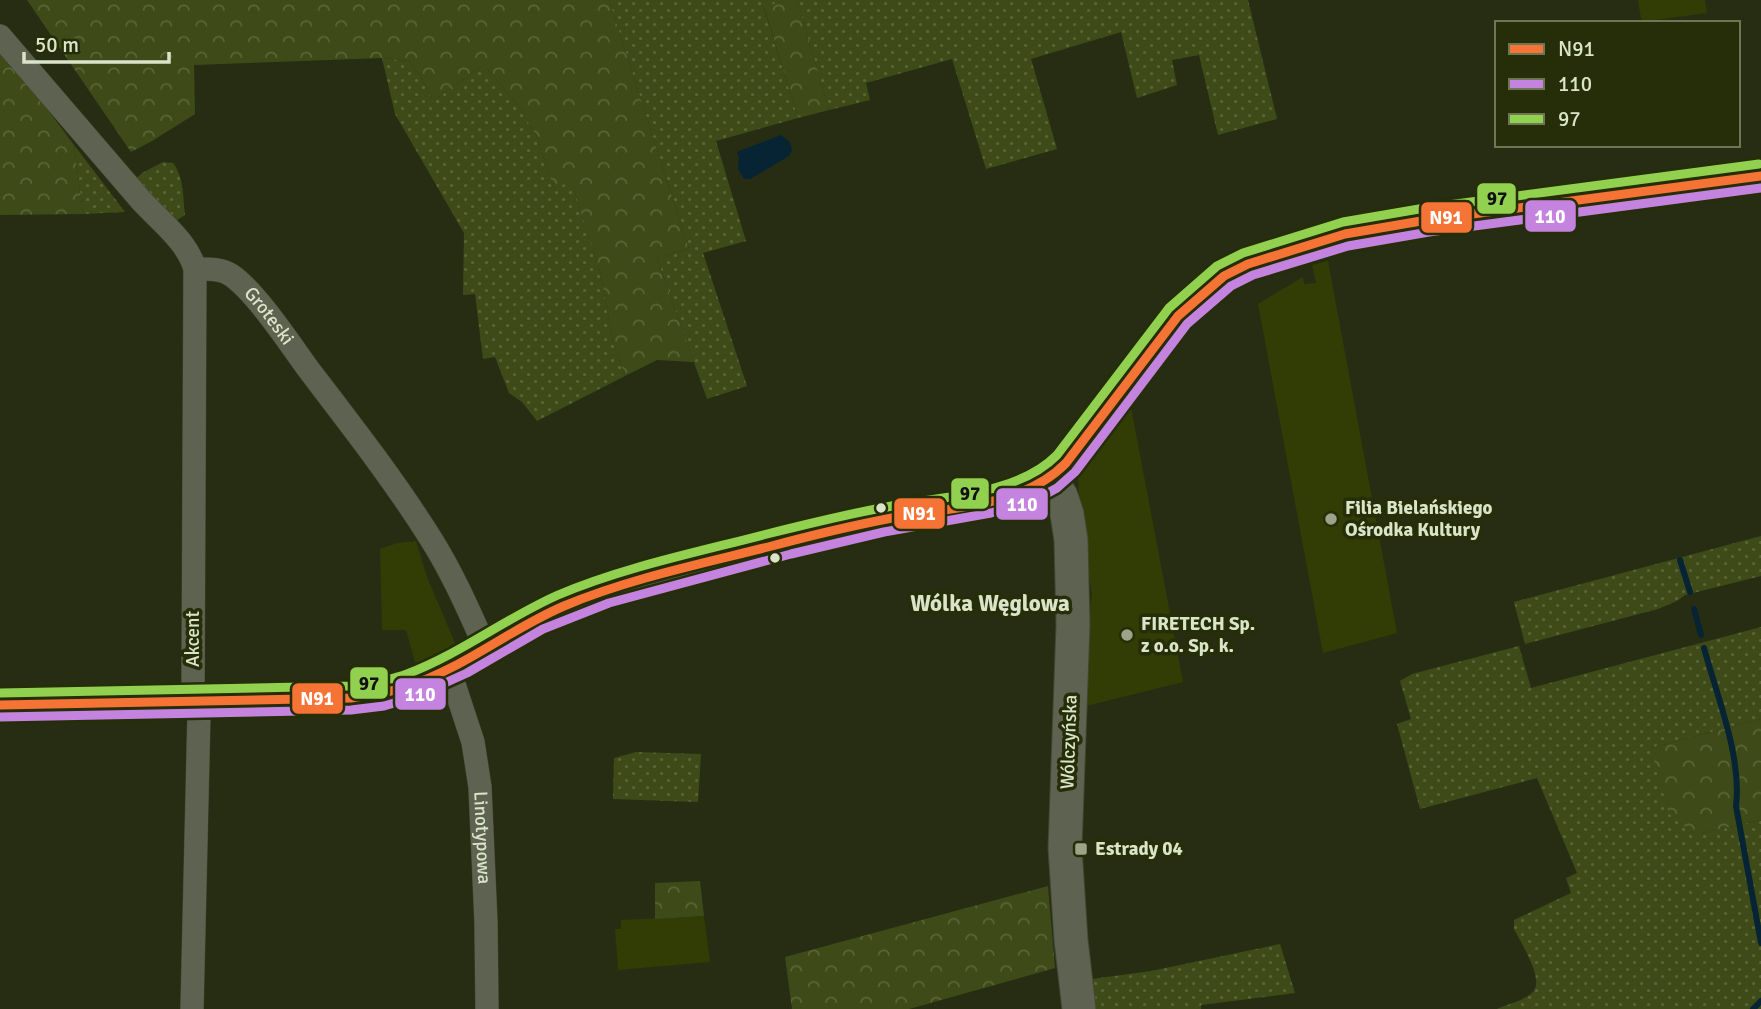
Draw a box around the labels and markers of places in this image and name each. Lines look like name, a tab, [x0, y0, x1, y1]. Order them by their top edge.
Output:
place label: Filia Bielańskiego Ośrodka Kultury	[1345, 496, 1493, 542]
unlabelled marker	[874, 501, 888, 515]
marker: Filia Bielańskiego Ośrodka Kultury	[1323, 511, 1339, 527]
unlabelled marker	[768, 551, 782, 565]
place label: FIRETECH Sp. z o.o. Sp. k.	[1141, 612, 1255, 658]
marker: FIRETECH Sp. z o.o. Sp. k.	[1119, 627, 1135, 643]
place label: Estrady 04	[1095, 837, 1183, 861]
marker: Estrady 04	[1073, 841, 1089, 857]

